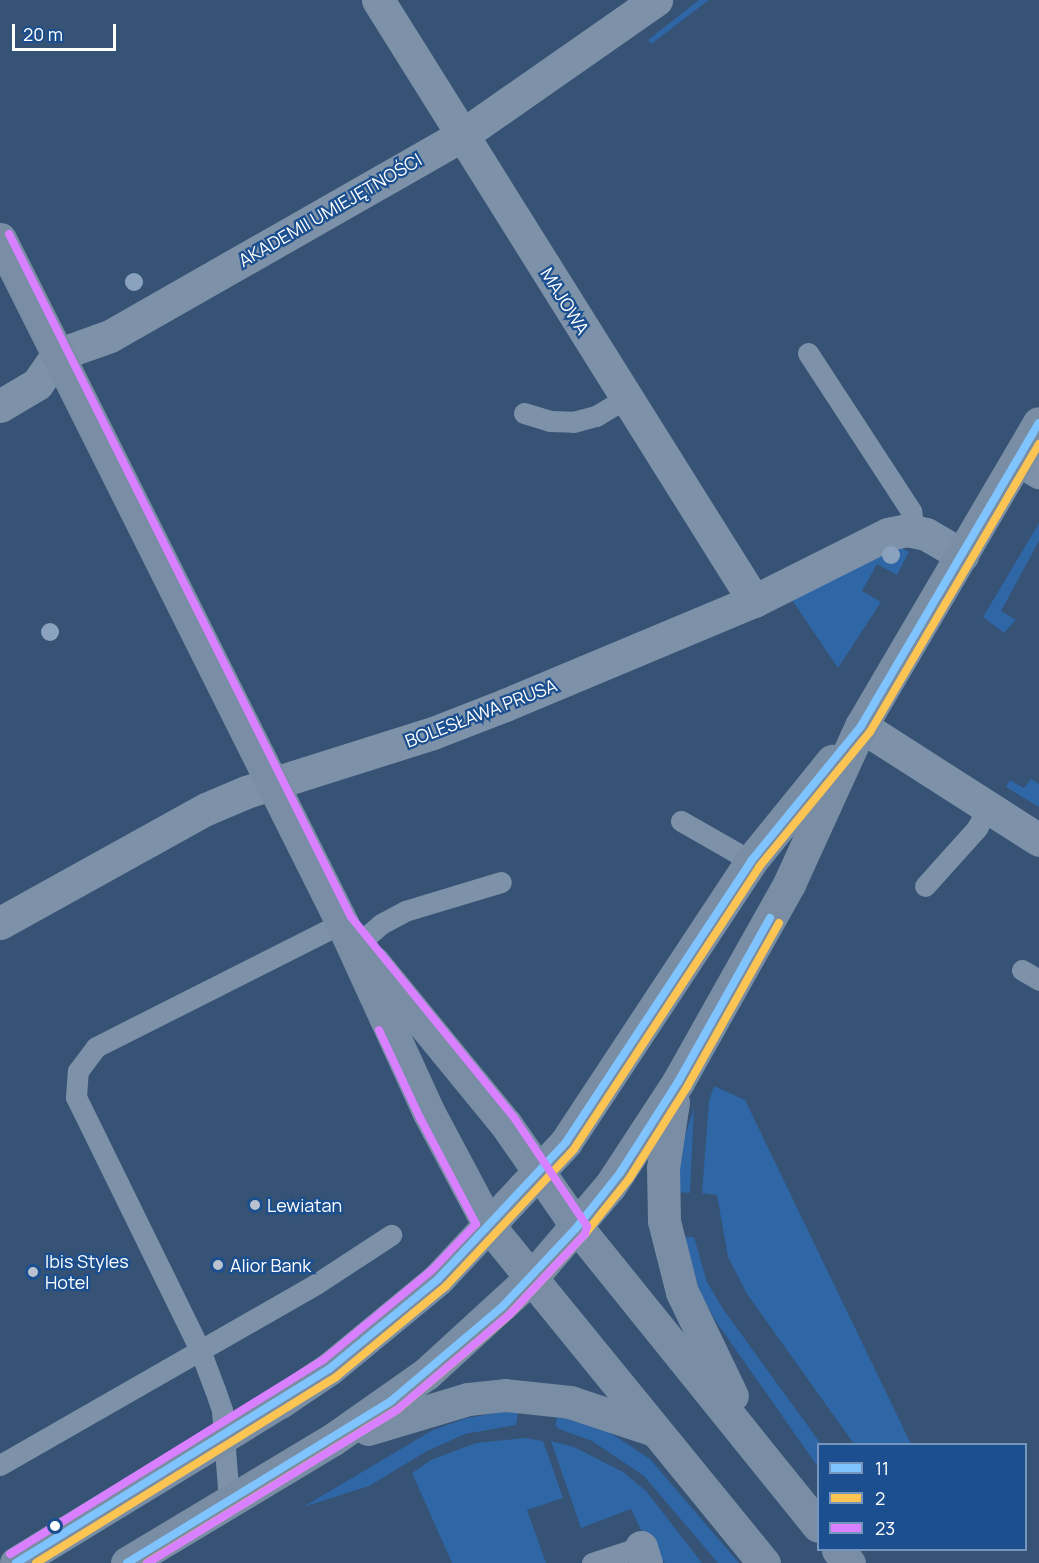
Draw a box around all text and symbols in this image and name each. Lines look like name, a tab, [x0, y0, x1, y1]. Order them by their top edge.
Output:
scale bar	[15, 12, 118, 50]
text: 20 m	[23, 22, 63, 46]
street label: AKADEMII UMIEJĘTNOŚCI	[235, 149, 425, 271]
street label: MAJOWA	[536, 264, 594, 338]
street label: BOLESŁAWA PRUSA	[402, 674, 560, 752]
place label: Lewiatan	[267, 1194, 342, 1216]
marker: Lewiatan	[248, 1198, 262, 1212]
place label: Ibis Styles Hotel	[45, 1251, 129, 1294]
place label: Alior Bank	[230, 1254, 311, 1276]
marker: Alior Bank	[211, 1258, 225, 1272]
marker: Ibis Styles Hotel	[26, 1265, 40, 1279]
legend	[817, 1443, 1027, 1551]
text: 11	[875, 1456, 889, 1480]
text: 2	[875, 1486, 885, 1510]
text: 23	[875, 1516, 895, 1540]
unlabelled marker	[49, 1520, 61, 1532]

